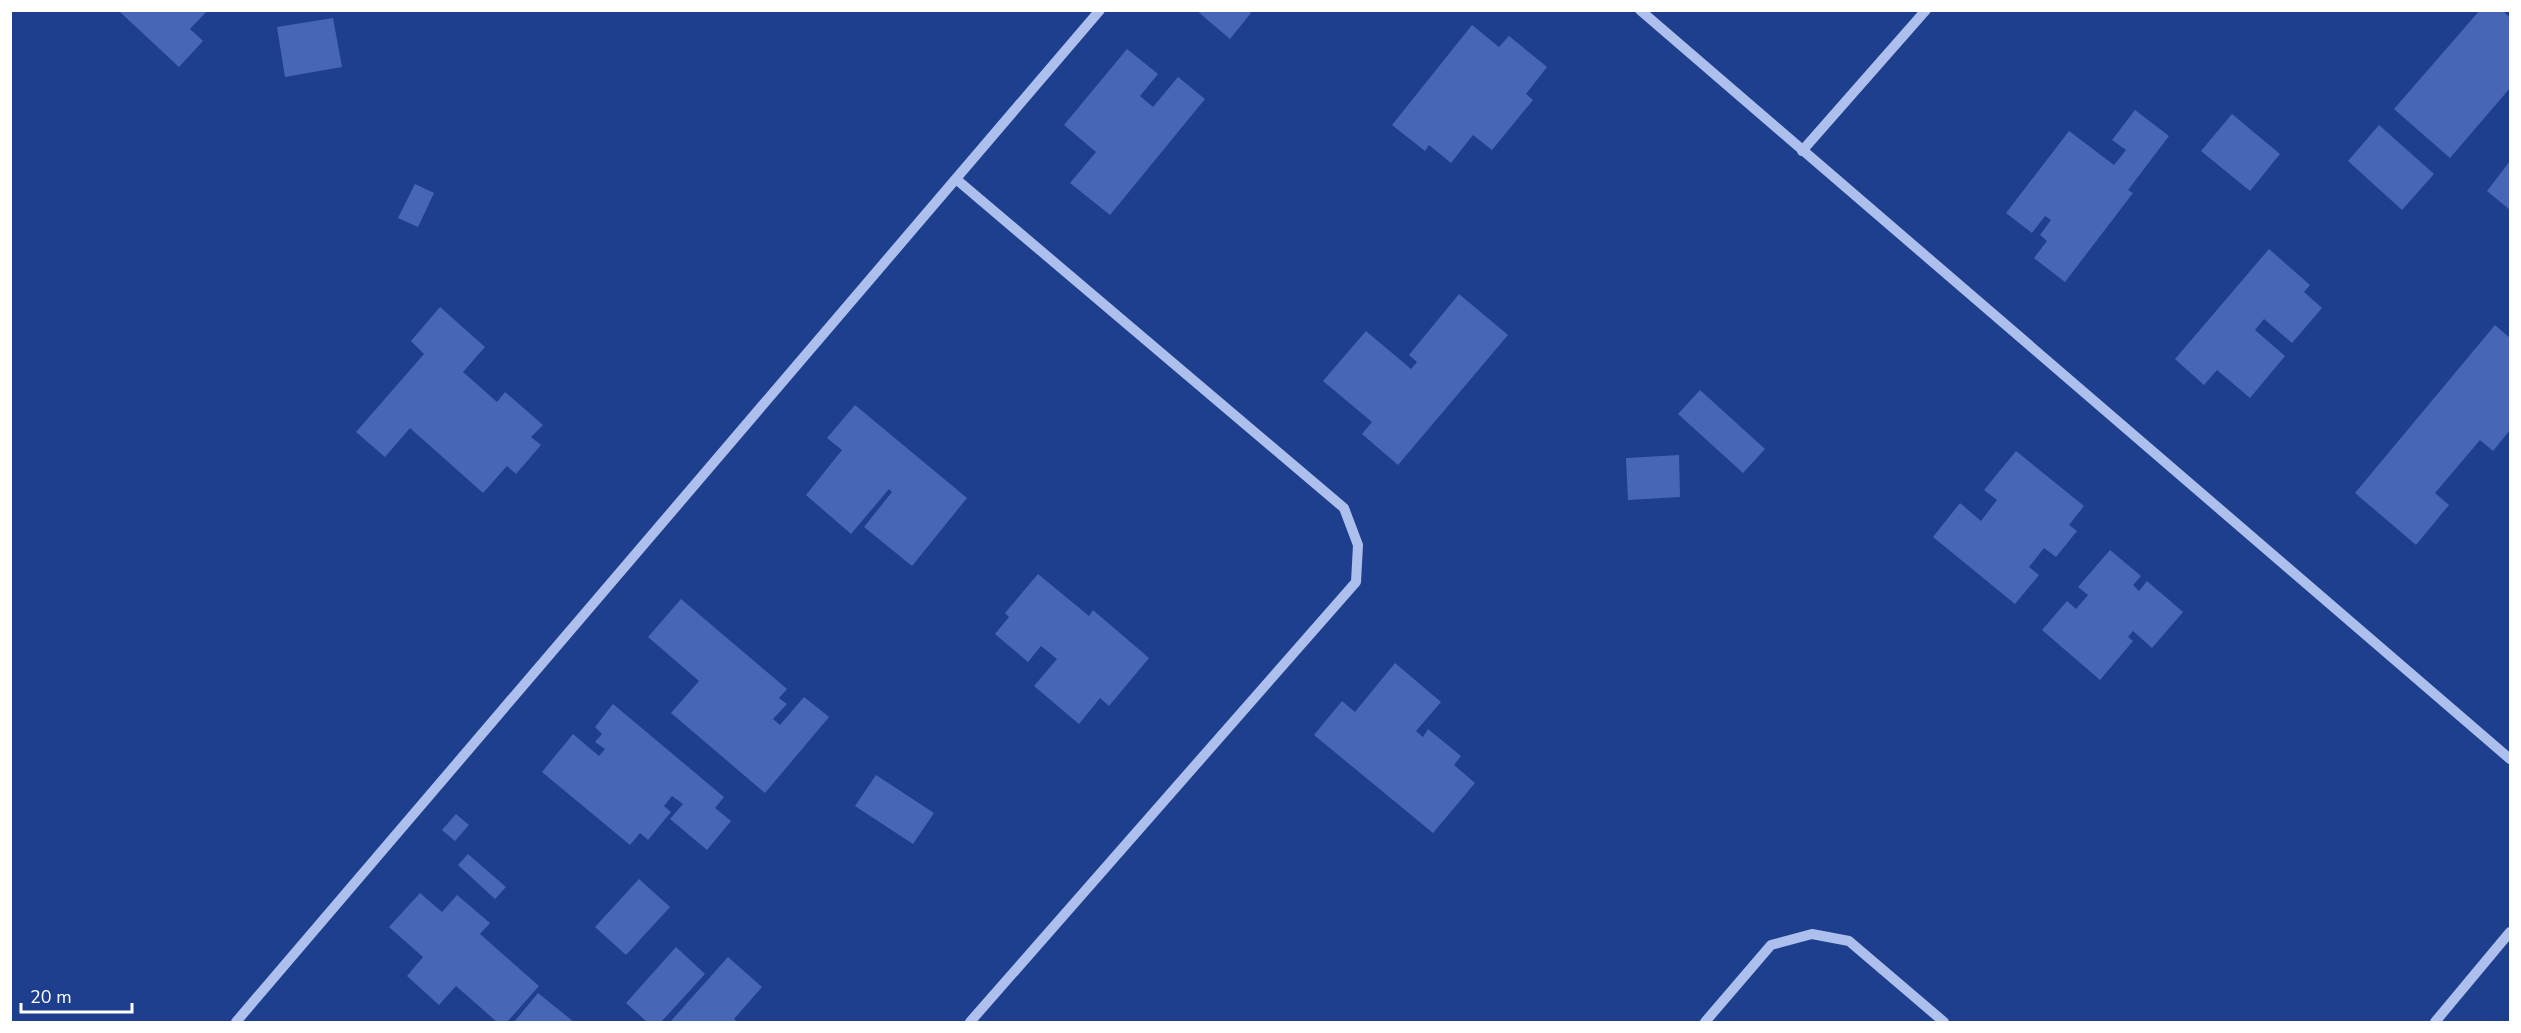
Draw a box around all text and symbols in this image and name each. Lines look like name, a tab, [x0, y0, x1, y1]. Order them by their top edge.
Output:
scale bar	[21, 976, 132, 1014]
text: 20 m	[30, 985, 72, 1009]

